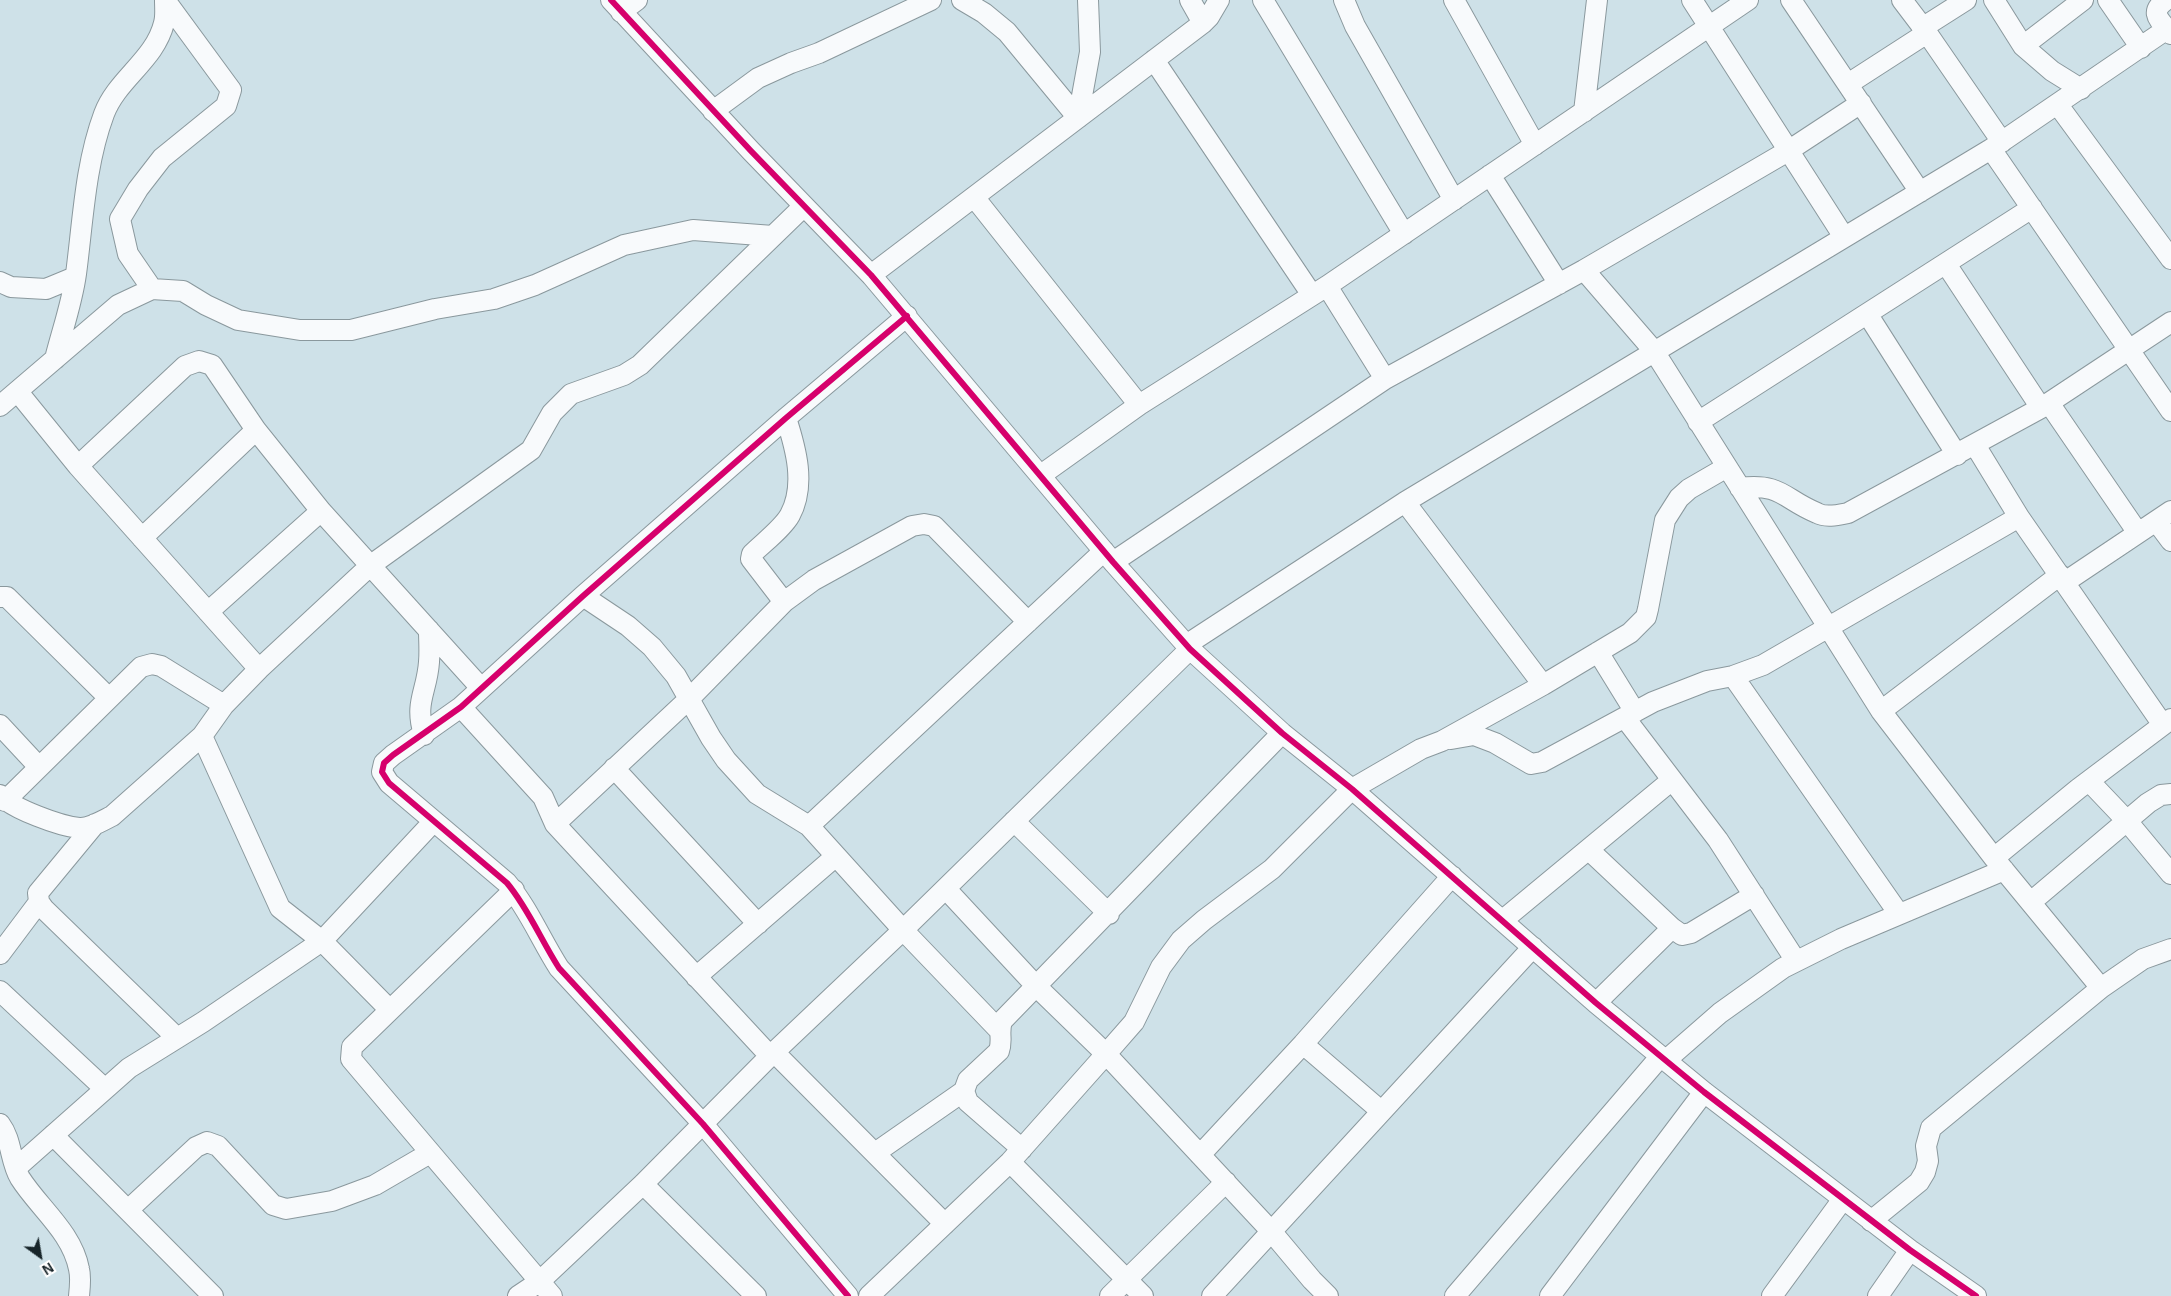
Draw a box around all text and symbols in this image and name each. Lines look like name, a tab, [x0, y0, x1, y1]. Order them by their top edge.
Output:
north arrow	[15, 1231, 65, 1281]
text: N	[39, 1259, 56, 1278]

